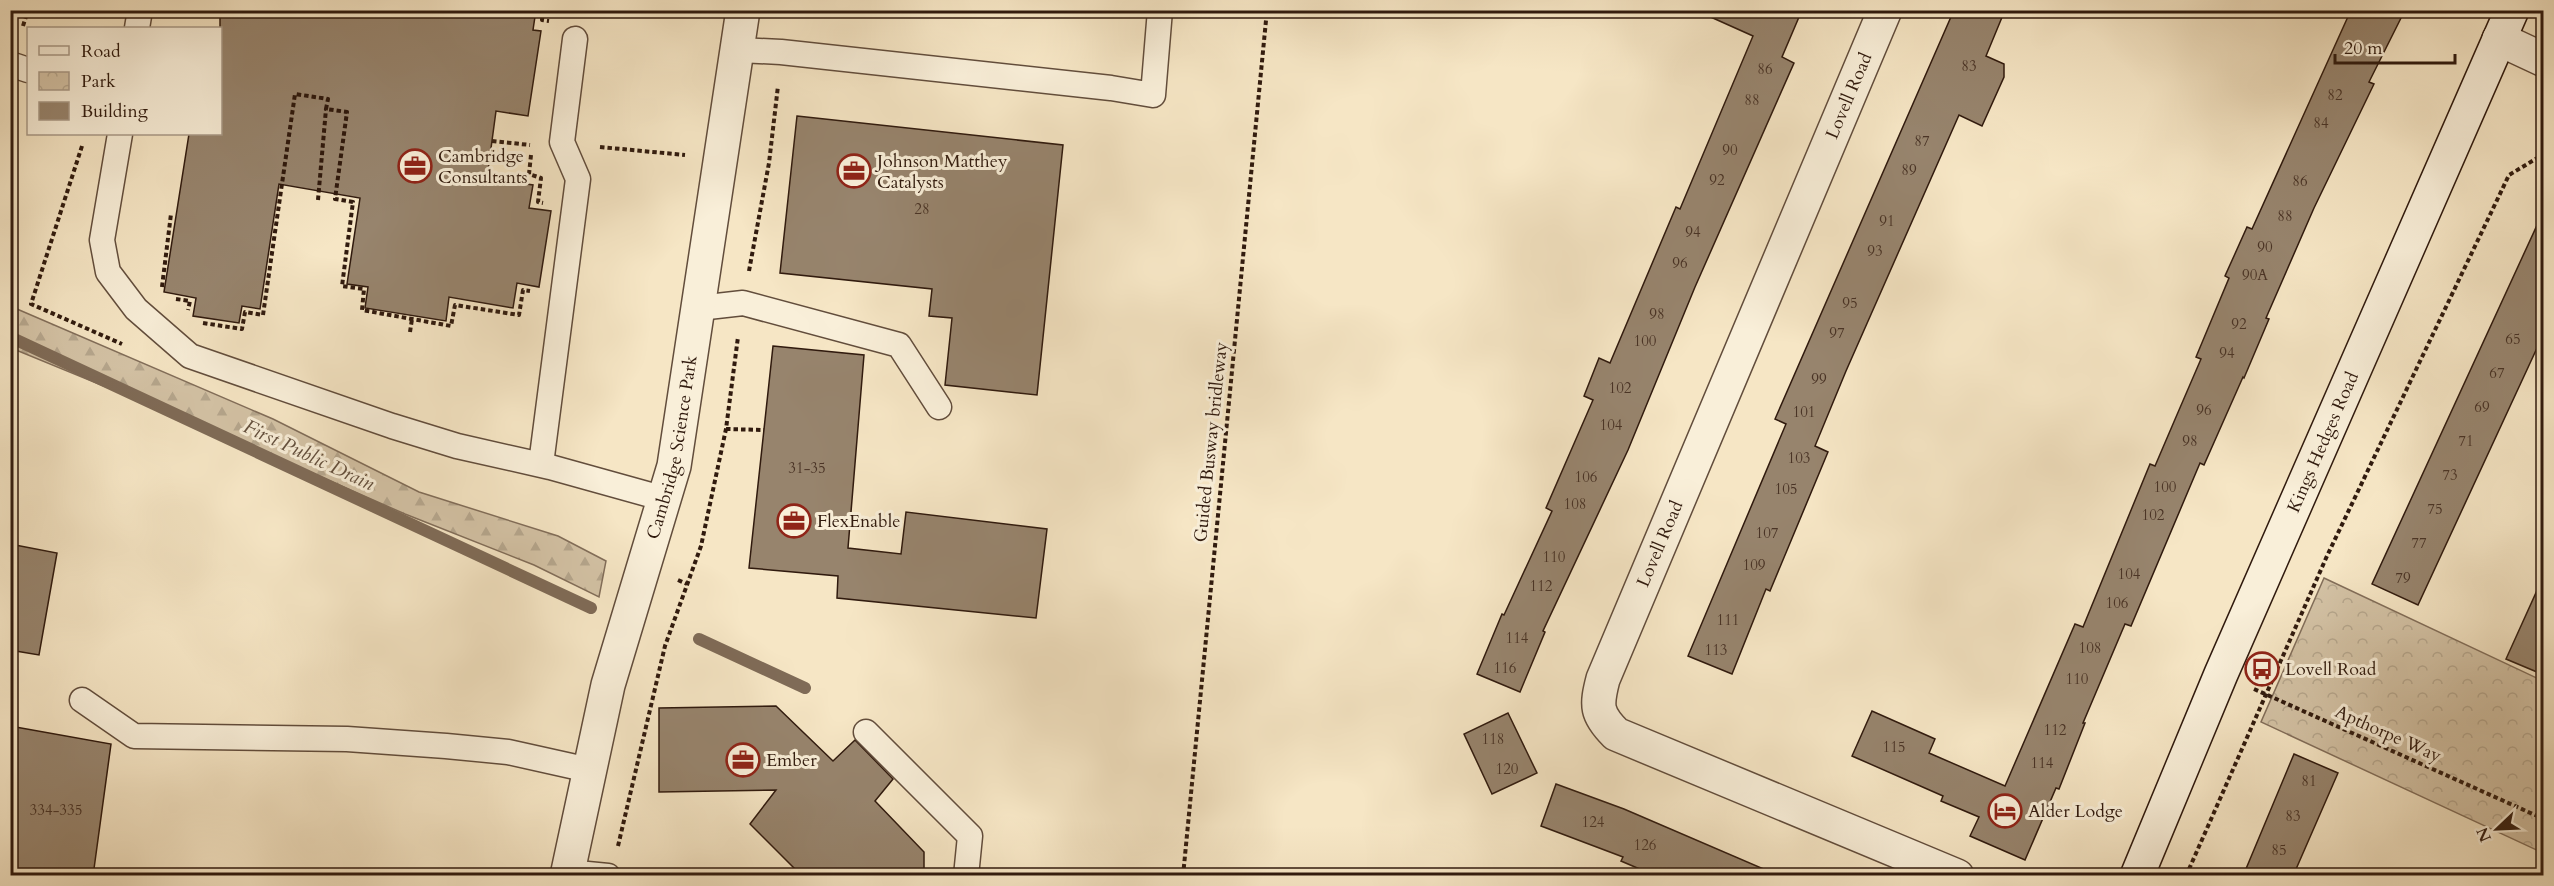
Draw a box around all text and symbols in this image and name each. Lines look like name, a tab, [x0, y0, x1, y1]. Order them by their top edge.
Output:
legend	[27, 27, 222, 135]
scale bar	[2335, 27, 2455, 65]
text: 20 m	[2344, 36, 2383, 61]
text: Road	[81, 39, 121, 64]
street label: Lovell Road	[1820, 49, 1879, 143]
house number: 83	[1961, 56, 1977, 76]
house number: 86	[1757, 59, 1773, 79]
text: Park	[81, 69, 116, 94]
house number: 82	[2327, 85, 2343, 105]
house number: 88	[1744, 90, 1760, 110]
text: Building	[81, 99, 149, 124]
house number: 84	[2313, 113, 2329, 133]
house number: 87	[1914, 131, 1930, 151]
house number: 90	[1722, 140, 1738, 160]
place label: Cambridge Consultants	[438, 144, 528, 190]
office icon: Cambridge Consultants	[397, 148, 433, 184]
place label: Johnson Matthey Catalysts	[874, 149, 1008, 195]
office icon: Johnson Matthey Catalysts	[836, 153, 872, 189]
house number: 89	[1901, 160, 1917, 180]
house number: 92	[1709, 170, 1725, 190]
house number: 86	[2292, 171, 2308, 191]
house number: 28	[914, 199, 930, 219]
house number: 88	[2277, 206, 2293, 226]
house number: 91	[1879, 211, 1895, 231]
house number: 94	[1685, 222, 1701, 242]
house number: 90	[2257, 237, 2273, 257]
house number: 93	[1867, 241, 1883, 261]
house number: 96	[1672, 253, 1688, 273]
house number: 90A	[2242, 265, 2268, 285]
house number: 95	[1842, 293, 1858, 313]
house number: 98	[1649, 304, 1665, 324]
house number: 92	[2231, 314, 2247, 334]
house number: 97	[1829, 323, 1845, 343]
house number: 65	[2505, 329, 2521, 349]
house number: 100	[1633, 331, 1657, 351]
street label: Guided Busway bridleway	[1188, 340, 1234, 543]
house number: 94	[2219, 343, 2235, 363]
street label: Cambridge Science Park	[640, 353, 703, 542]
house number: 67	[2489, 363, 2505, 383]
street label: Kings Hedges Road	[2281, 367, 2365, 516]
house number: 99	[1811, 369, 1827, 389]
house number: 102	[1608, 378, 1632, 398]
house number: 69	[2474, 397, 2490, 417]
house number: 96	[2196, 400, 2212, 420]
house number: 101	[1792, 402, 1816, 422]
water label: First Public Drain	[239, 413, 379, 497]
house number: 104	[1599, 415, 1623, 435]
house number: 98	[2182, 431, 2198, 451]
house number: 71	[2458, 431, 2474, 451]
house number: 103	[1787, 448, 1811, 468]
house number: 31-35	[788, 458, 826, 478]
house number: 73	[2442, 465, 2458, 485]
house number: 106	[1574, 467, 1598, 487]
house number: 100	[2153, 477, 2177, 497]
house number: 105	[1774, 479, 1798, 499]
house number: 108	[1563, 494, 1587, 514]
street label: Lovell Road	[1631, 497, 1690, 591]
house number: 75	[2427, 499, 2443, 519]
office icon: FlexEnable	[776, 503, 812, 539]
house number: 102	[2141, 505, 2165, 525]
place label: FlexEnable	[817, 509, 900, 534]
house number: 107	[1755, 523, 1779, 543]
house number: 77	[2411, 533, 2427, 553]
house number: 110	[1542, 547, 1566, 567]
house number: 109	[1742, 555, 1766, 575]
house number: 104	[2117, 564, 2141, 584]
house number: 79	[2395, 568, 2411, 588]
house number: 112	[1529, 576, 1553, 596]
house number: 106	[2105, 593, 2129, 613]
house number: 111	[1716, 610, 1740, 630]
house number: 114	[1505, 628, 1529, 648]
house number: 108	[2078, 638, 2102, 658]
house number: 113	[1704, 640, 1728, 660]
bus stop icon: Lovell Road	[2244, 651, 2280, 687]
place label: Lovell Road	[2285, 657, 2377, 682]
house number: 116	[1493, 658, 1517, 678]
house number: 110	[2065, 669, 2089, 689]
street label: Apthorpe Way	[2331, 699, 2446, 769]
house number: 112	[2043, 720, 2067, 740]
house number: 118	[1481, 729, 1505, 749]
house number: 115	[1882, 737, 1906, 757]
office icon: Ember	[725, 742, 761, 778]
place label: Ember	[766, 748, 817, 773]
house number: 114	[2030, 753, 2054, 773]
house number: 120	[1495, 759, 1519, 779]
house number: 81	[2301, 771, 2317, 791]
hotel icon: Alder Lodge	[1987, 793, 2023, 829]
place label: Alder Lodge	[2028, 799, 2123, 824]
north arrow	[2467, 799, 2527, 859]
house number: 334-335	[30, 800, 82, 820]
house number: 83	[2285, 806, 2301, 826]
house number: 124	[1581, 812, 1605, 832]
text: N	[2471, 824, 2497, 845]
house number: 126	[1633, 835, 1657, 855]
house number: 85	[2271, 840, 2287, 860]

